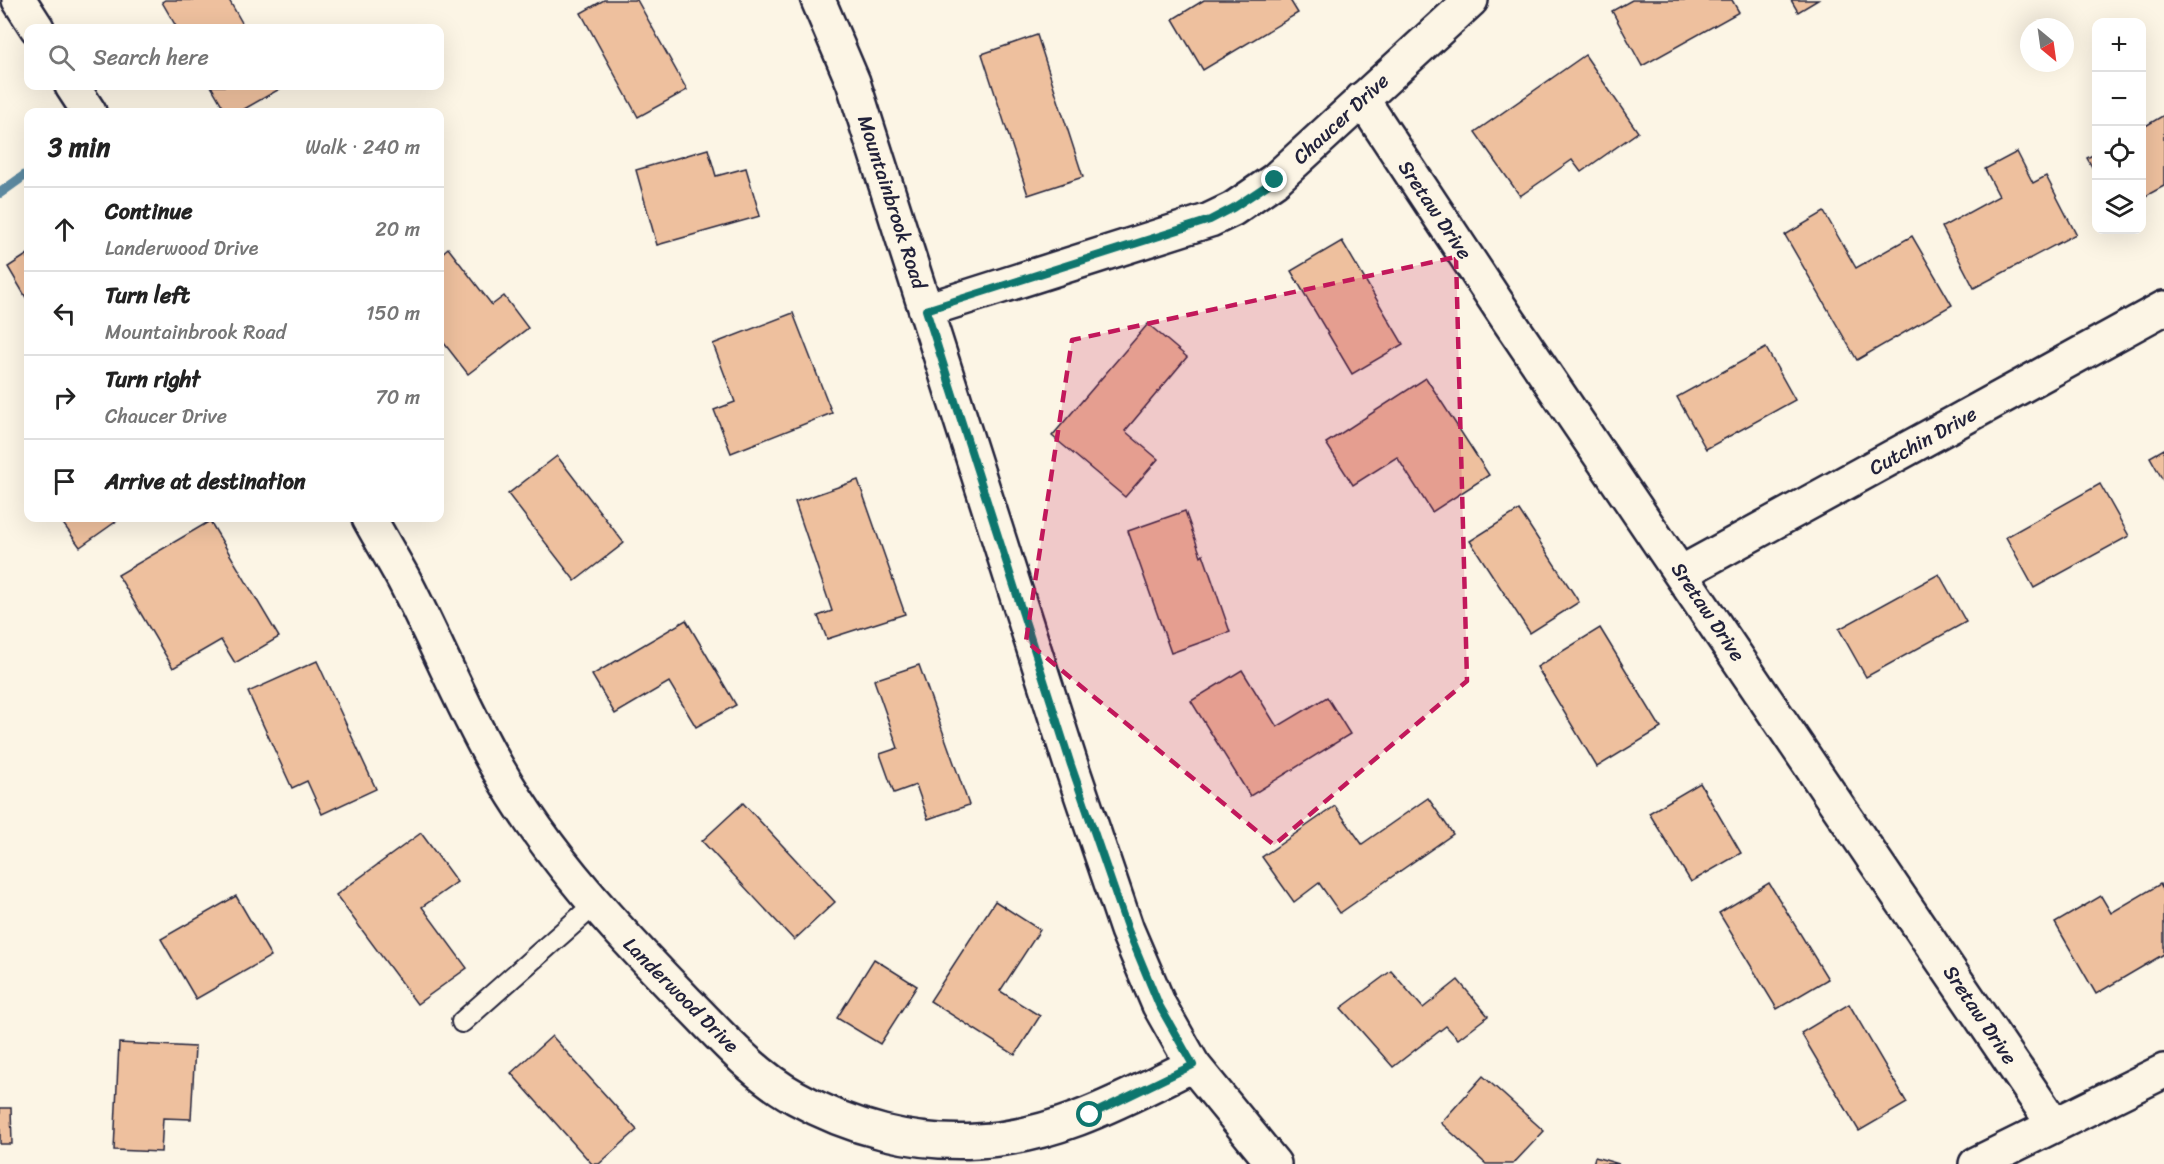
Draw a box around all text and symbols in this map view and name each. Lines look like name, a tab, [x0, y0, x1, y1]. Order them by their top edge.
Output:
north arrow	[2020, 18, 2074, 72]
map controls	[2092, 18, 2146, 234]
button: +	[2092, 18, 2146, 72]
search box	[24, 24, 444, 90]
text: Search here	[93, 38, 209, 77]
icon: search	[45, 41, 78, 74]
street label: Chaucer Drive	[1284, 65, 1398, 173]
button: −	[2092, 72, 2146, 126]
street label: Mountainbrook Road	[847, 110, 937, 295]
text: 3 min	[48, 124, 110, 170]
button: locate	[2092, 126, 2146, 180]
text: Walk · 240 m	[305, 130, 420, 165]
street label: Sretaw Drive	[1389, 153, 1481, 267]
route end	[1261, 166, 1287, 192]
button: layers	[2092, 180, 2146, 234]
text: Continue	[105, 192, 193, 231]
text: 20 m	[375, 212, 420, 247]
icon: ahead	[48, 213, 81, 246]
text: Landerwood Drive	[105, 231, 258, 266]
text: Turn left	[105, 276, 190, 315]
text: 150 m	[366, 296, 420, 331]
icon: left	[48, 297, 81, 330]
text: Mountainbrook Road	[105, 315, 286, 350]
text: Turn right	[105, 360, 200, 399]
text: 70 m	[375, 380, 420, 415]
icon: right	[48, 381, 81, 414]
street label: Cutchin Drive	[1862, 397, 1984, 485]
text: Chaucer Drive	[105, 399, 227, 434]
text: Arrive at destination	[105, 462, 306, 501]
icon: arrive	[48, 465, 81, 498]
street label: Sretaw Drive	[1662, 555, 1754, 669]
street label: Landerwood Drive	[614, 928, 748, 1062]
street label: Sretaw Drive	[1934, 958, 2026, 1072]
route start	[1076, 1101, 1102, 1127]

